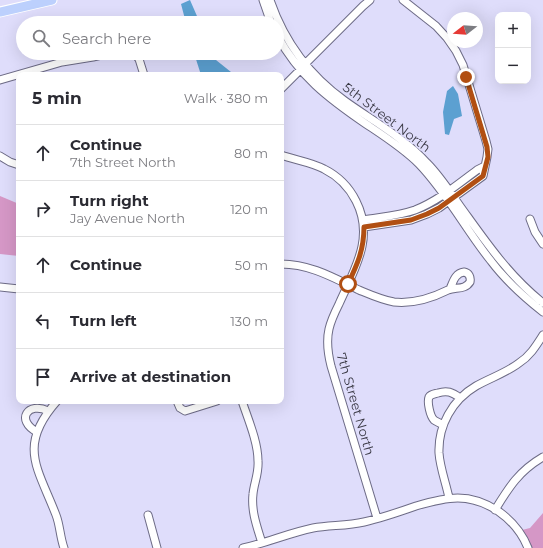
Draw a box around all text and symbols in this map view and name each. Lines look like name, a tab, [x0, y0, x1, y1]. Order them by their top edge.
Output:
north arrow	[447, 12, 483, 48]
map controls	[495, 12, 531, 84]
button: +	[495, 12, 531, 48]
search box	[16, 16, 284, 60]
icon: search	[30, 27, 52, 49]
text: Search here	[62, 29, 151, 48]
button: −	[495, 48, 531, 84]
route end	[457, 68, 475, 86]
street label: 5th Street North	[340, 79, 434, 155]
text: 5 min	[32, 88, 82, 108]
text: Walk · 380 m	[184, 90, 268, 106]
text: Continue	[70, 135, 142, 154]
icon: ahead	[32, 142, 54, 164]
text: 80 m	[234, 145, 268, 161]
text: 7th Street North	[70, 154, 176, 170]
text: Turn right	[70, 191, 149, 210]
icon: right	[32, 198, 54, 220]
text: 120 m	[230, 201, 268, 217]
text: Jay Avenue North	[70, 210, 185, 226]
icon: ahead	[32, 254, 54, 276]
text: Continue	[70, 255, 142, 274]
text: 50 m	[235, 257, 268, 273]
route start	[339, 275, 357, 293]
icon: left	[32, 310, 54, 332]
text: Turn left	[70, 311, 137, 330]
text: 130 m	[230, 313, 268, 329]
street label: 7th Street North	[334, 351, 378, 457]
icon: arrive	[32, 366, 54, 388]
text: Arrive at destination	[70, 367, 231, 386]

